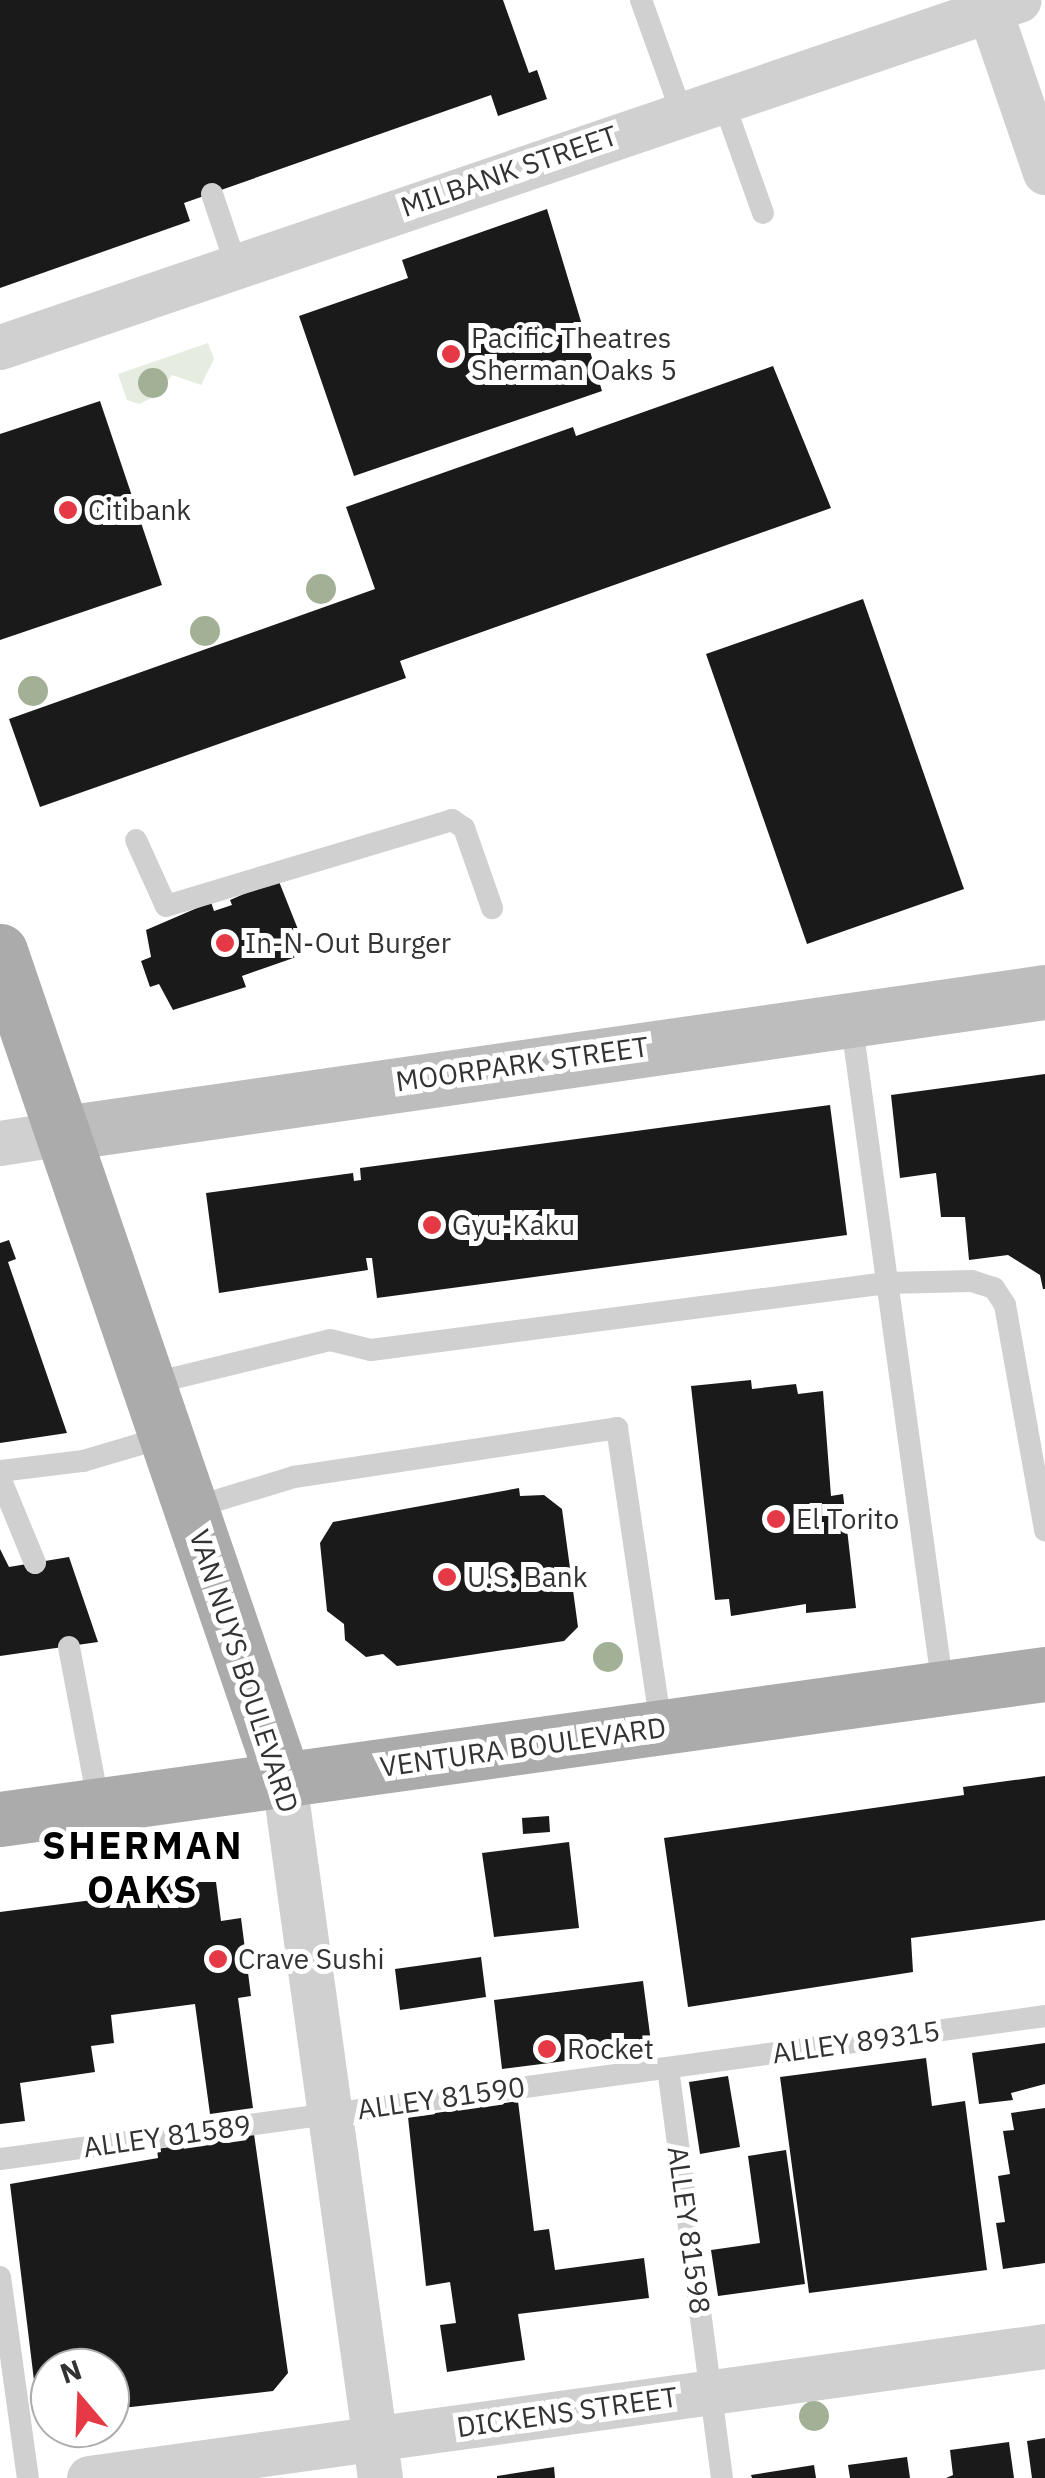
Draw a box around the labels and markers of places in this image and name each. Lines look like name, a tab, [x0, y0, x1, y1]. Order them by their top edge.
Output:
place label: Pacific Theatres Sherman Oaks 5	[471, 321, 677, 387]
marker: Pacific Theatres Sherman Oaks 5	[440, 343, 462, 365]
place label: Citibank	[88, 493, 191, 527]
marker: Citibank	[57, 499, 79, 521]
place label: In-N-Out Burger	[245, 926, 451, 960]
marker: In-N-Out Burger	[214, 932, 236, 954]
place label: Gyu-Kaku	[452, 1208, 575, 1242]
marker: Gyu-Kaku	[421, 1214, 443, 1236]
place label: El Torito	[796, 1502, 899, 1536]
marker: El Torito	[765, 1508, 787, 1530]
place label: U.S. Bank	[467, 1560, 587, 1594]
marker: U.S. Bank	[436, 1566, 458, 1588]
place label: Crave Sushi	[238, 1942, 385, 1976]
marker: Crave Sushi	[207, 1948, 229, 1970]
place label: Rocket	[567, 2032, 654, 2066]
marker: Rocket	[536, 2038, 558, 2060]

